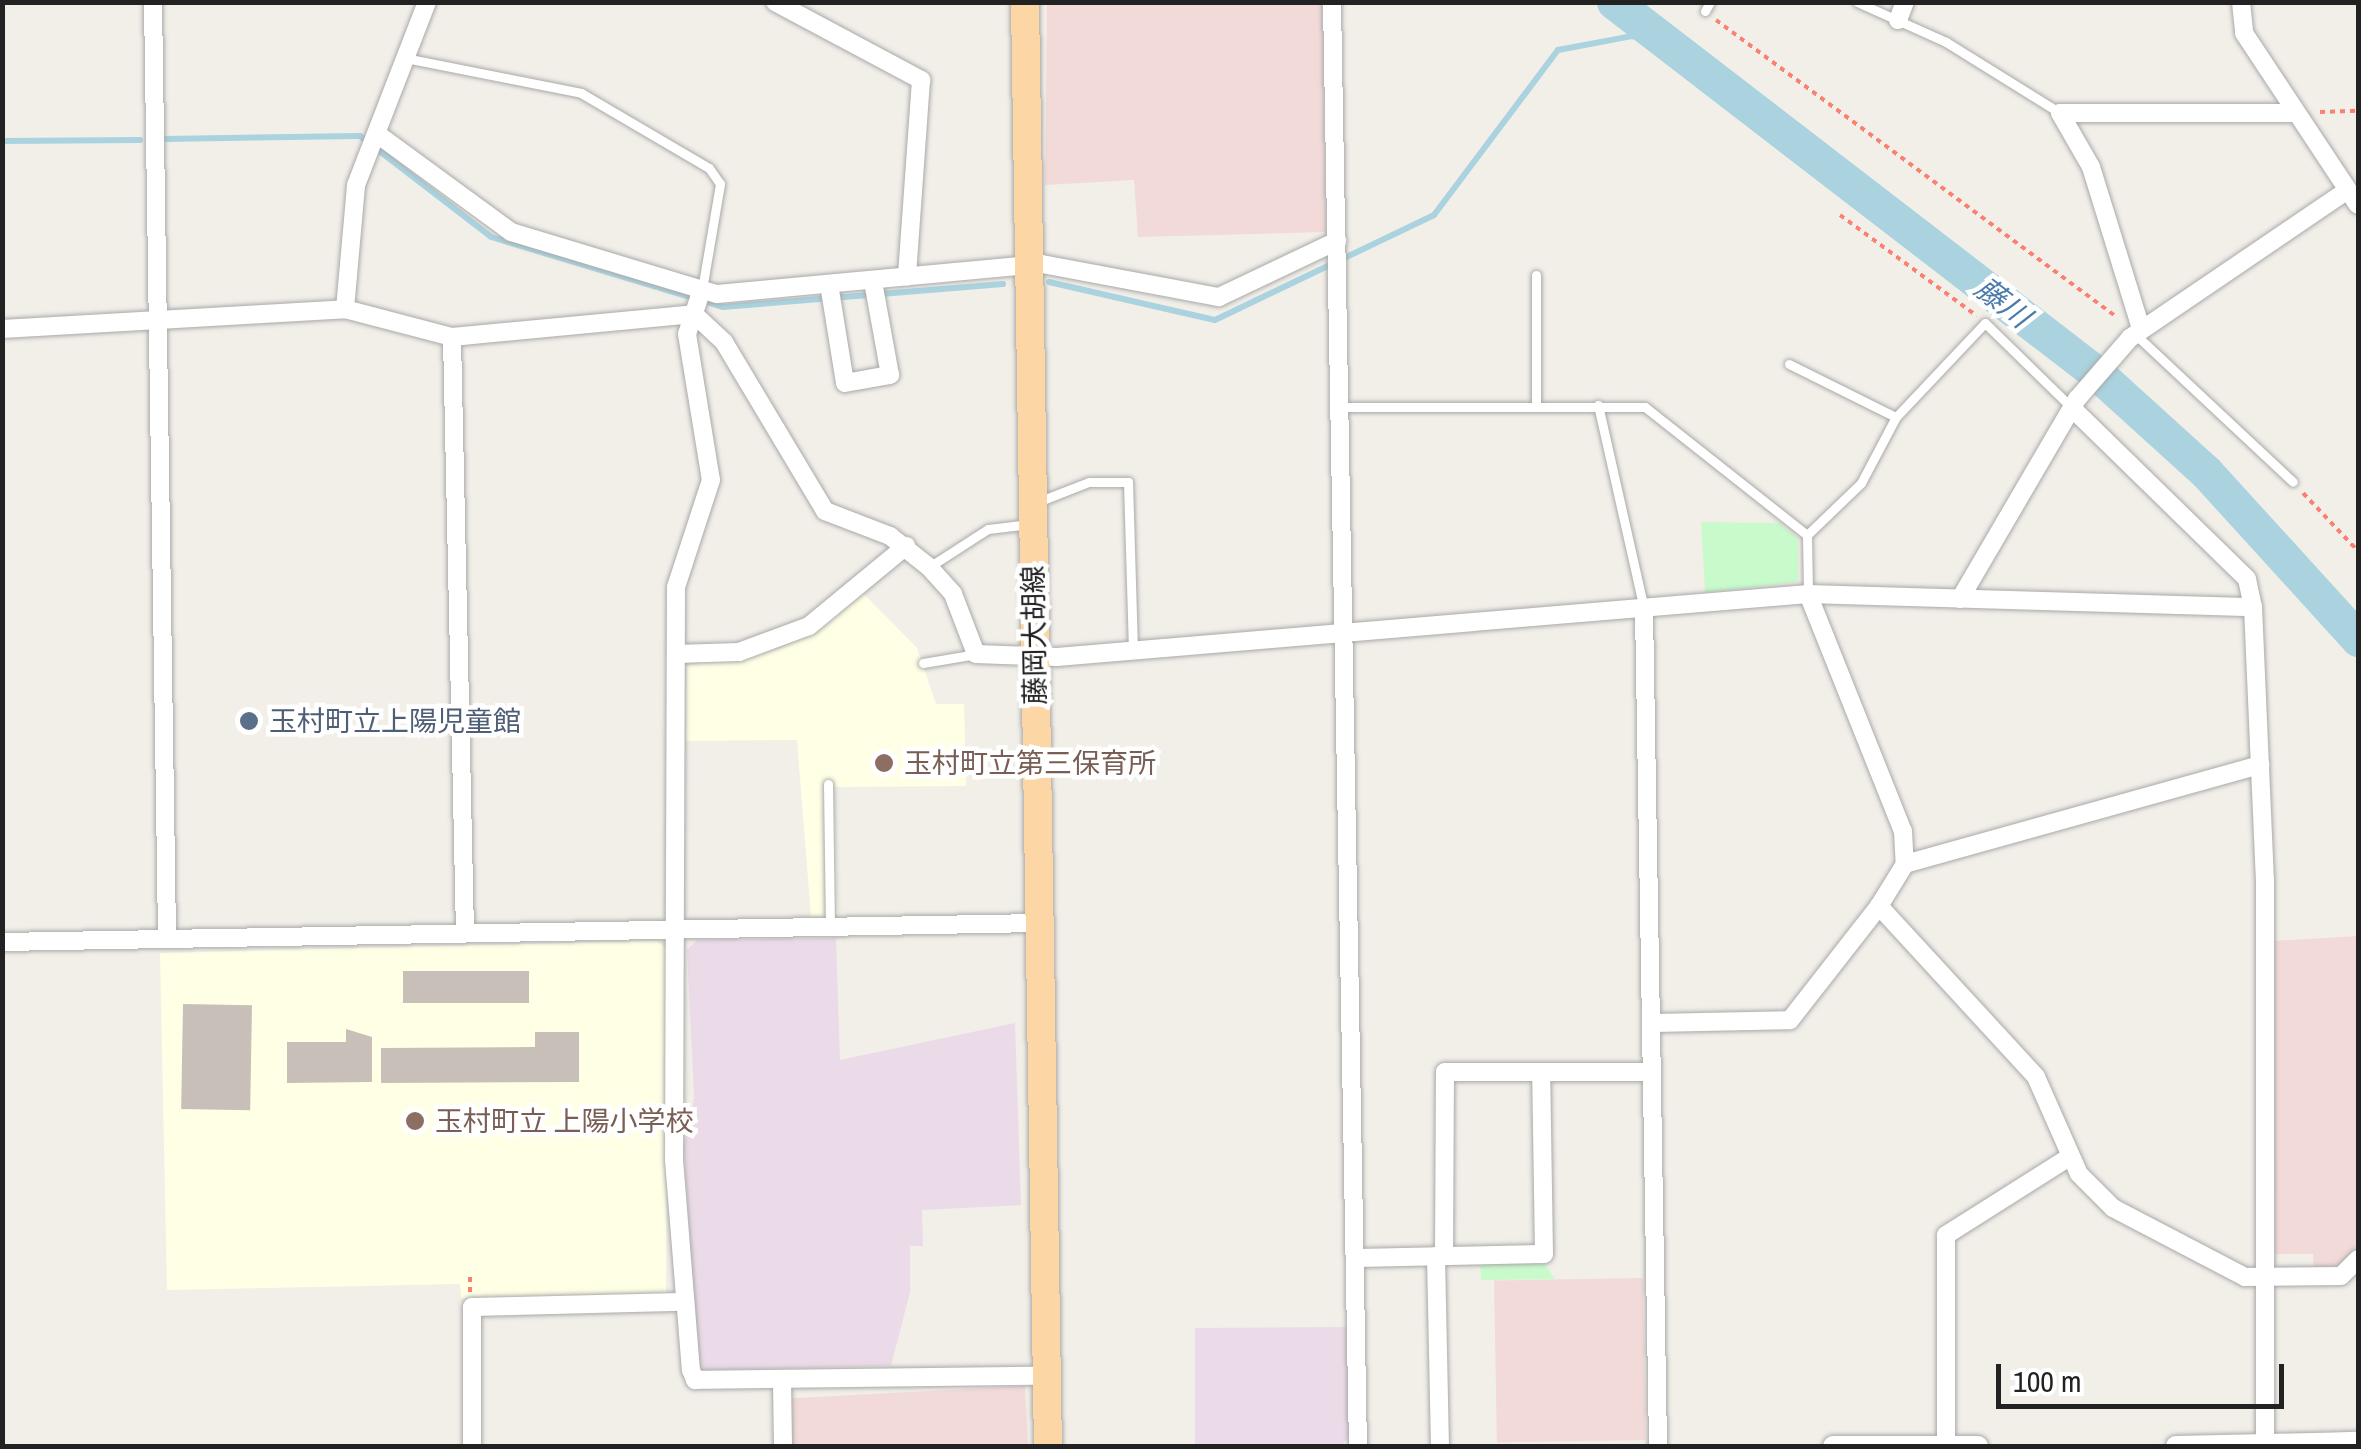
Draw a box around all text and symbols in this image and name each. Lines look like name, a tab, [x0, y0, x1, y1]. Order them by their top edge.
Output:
water label: 藤川	[1968, 269, 2038, 335]
street label: 藤岡大胡線	[1016, 565, 1052, 705]
place label: 玉村町立上陽児童館	[269, 704, 521, 738]
marker: 玉村町立上陽児童館	[238, 710, 260, 732]
place label: 玉村町立第三保育所	[904, 746, 1156, 780]
marker: 玉村町立第三保育所	[873, 752, 895, 774]
place label: 玉村町立 上陽小学校	[435, 1104, 693, 1138]
marker: 玉村町立 上陽小学校	[404, 1110, 426, 1132]
scale bar	[2001, 1344, 2288, 1406]
text: 100 m	[2013, 1361, 2081, 1401]

